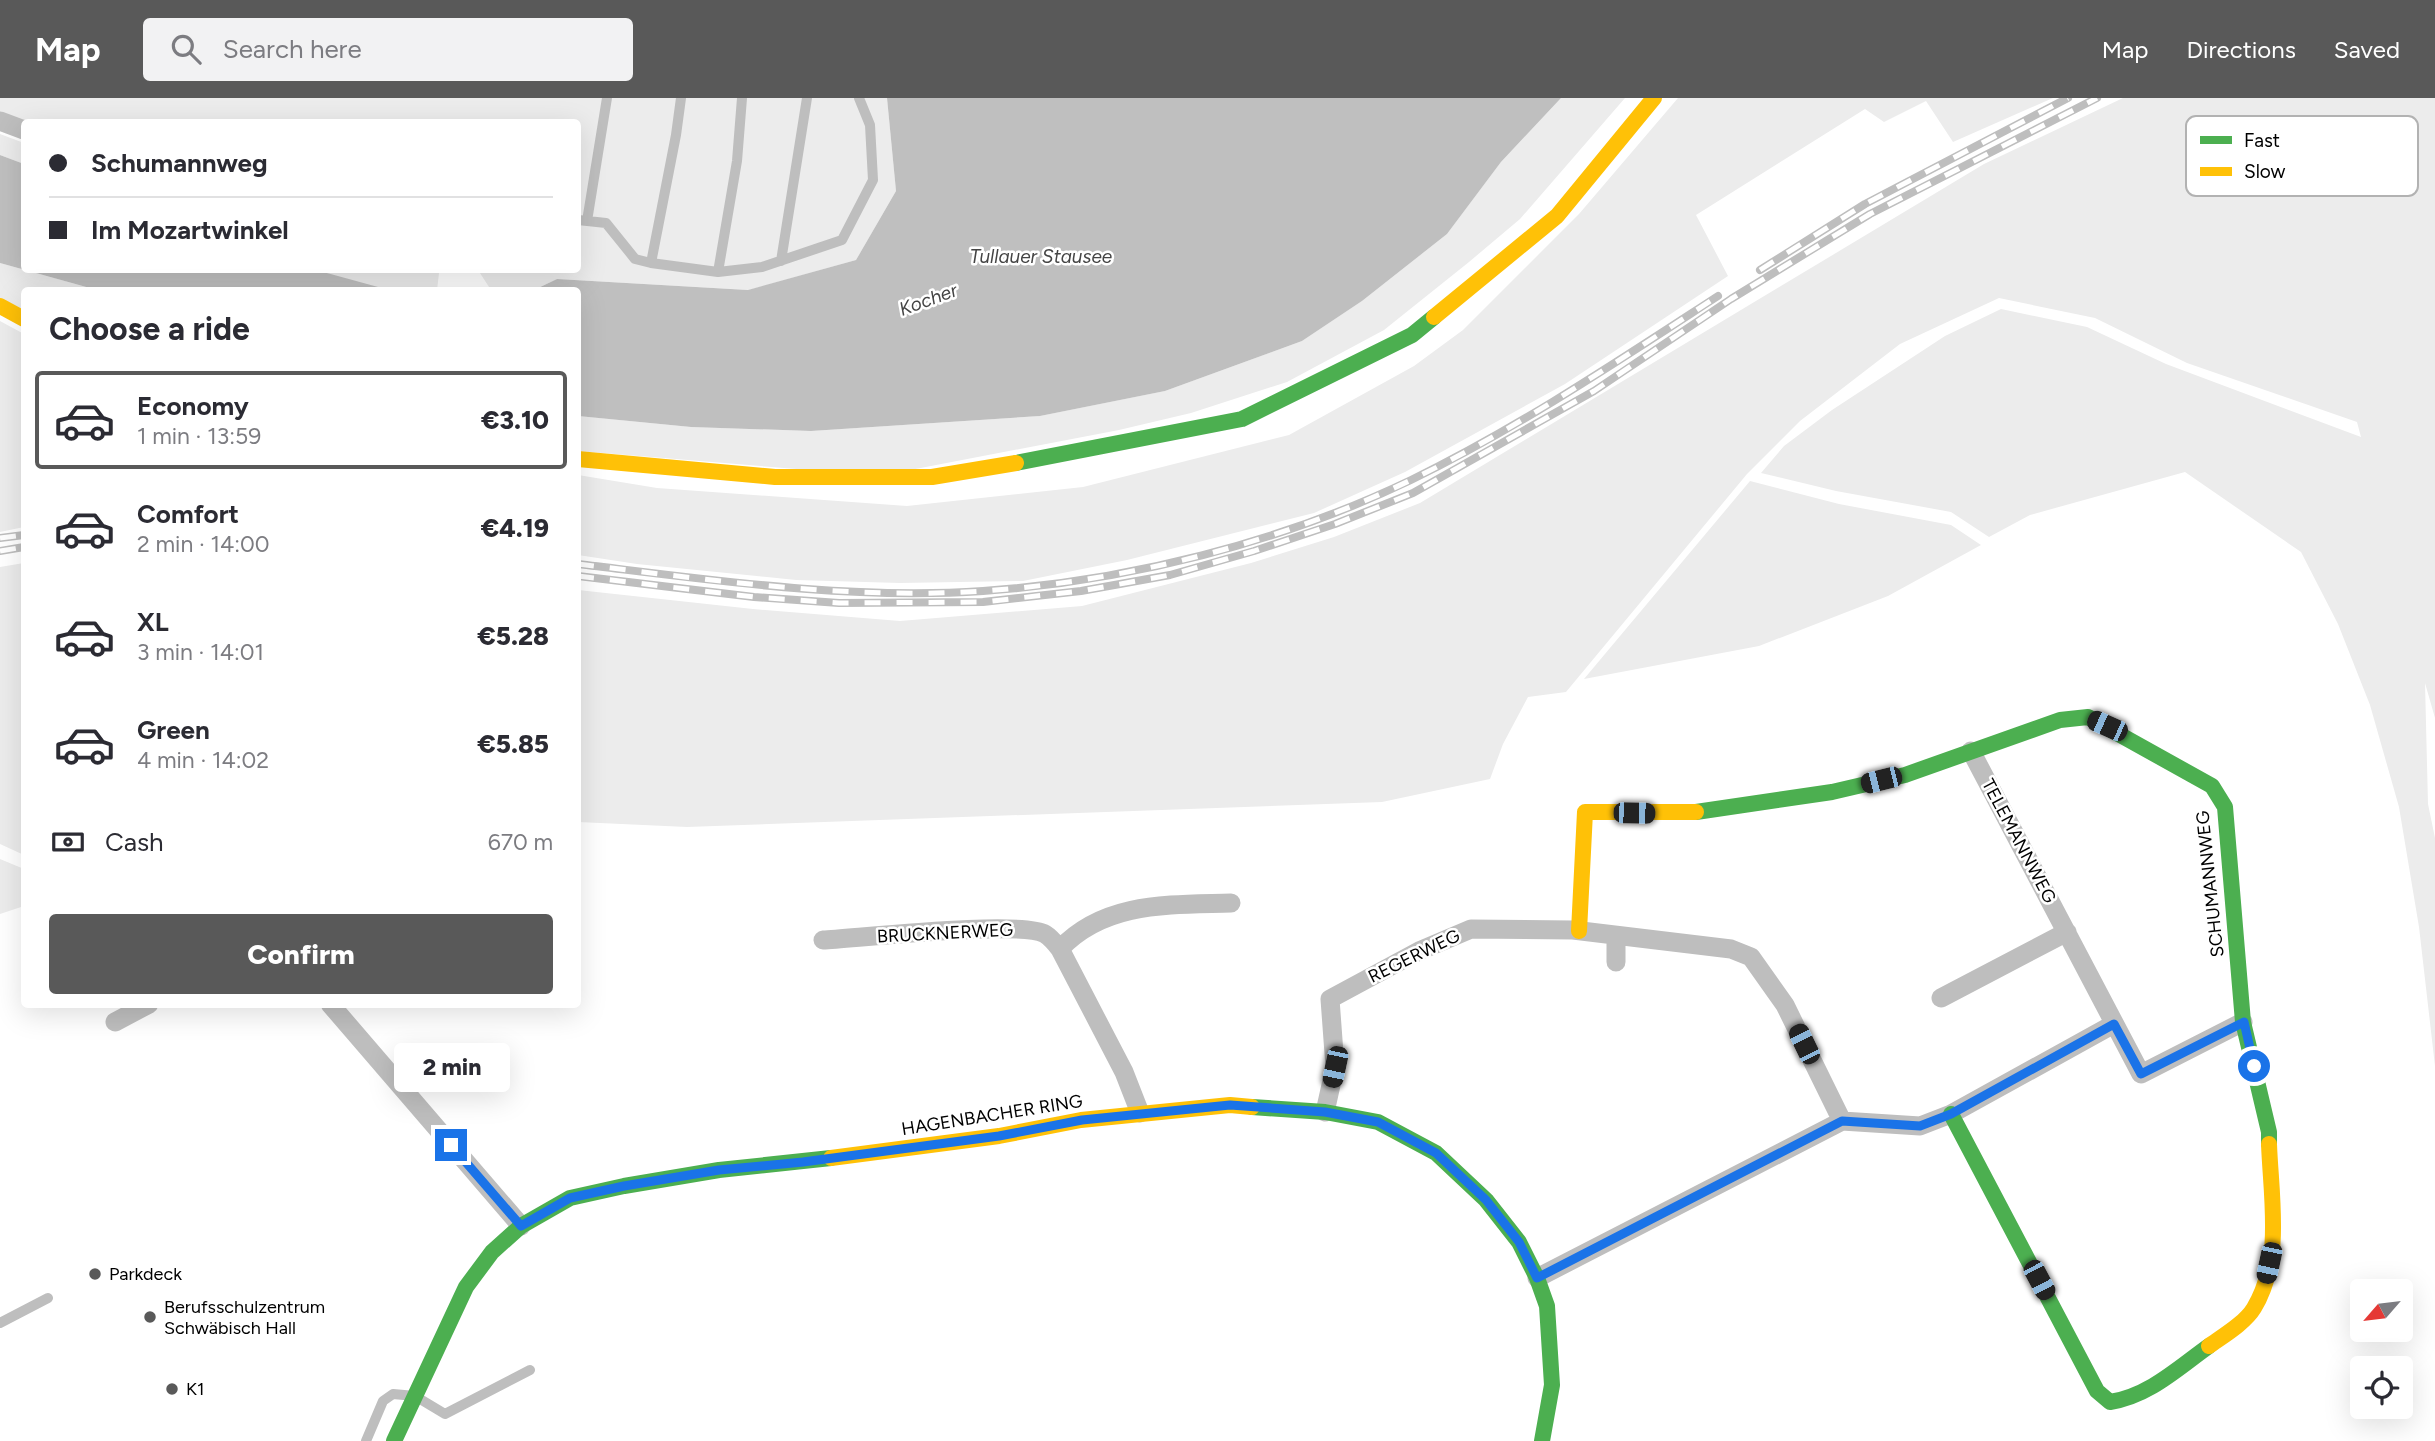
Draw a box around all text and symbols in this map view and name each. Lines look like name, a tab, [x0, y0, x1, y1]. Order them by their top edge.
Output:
search box	[143, 18, 633, 81]
text: Map	[35, 30, 101, 69]
icon: search	[167, 30, 205, 68]
text: Search here	[223, 33, 362, 65]
text: Map	[2102, 35, 2148, 64]
text: Directions	[2186, 35, 2296, 64]
text: Saved	[2334, 35, 2400, 64]
legend	[2186, 116, 2418, 196]
text: Fast	[2244, 129, 2280, 152]
text: Schumannweg	[91, 147, 268, 179]
text: Slow	[2244, 160, 2286, 183]
text: Im Mozartwinkel	[91, 214, 289, 246]
water label: Tullauer Stausee	[970, 245, 1113, 268]
water label: Kocher	[896, 278, 961, 321]
text: Choose a ride	[49, 310, 250, 348]
icon: car	[53, 389, 116, 452]
text: Economy	[137, 390, 249, 422]
text: €3.10	[481, 404, 549, 436]
text: 1 min · 13:59	[137, 422, 261, 450]
icon: car	[53, 497, 116, 560]
text: Comfort	[137, 498, 239, 530]
text: €4.19	[481, 512, 549, 544]
text: 2 min · 14:00	[137, 530, 270, 558]
icon: car	[53, 605, 116, 668]
text: XL	[137, 606, 169, 638]
text: €5.28	[477, 620, 549, 652]
text: 3 min · 14:01	[137, 638, 264, 666]
car	[2084, 708, 2131, 744]
icon: car	[53, 713, 116, 776]
text: Green	[137, 714, 210, 746]
text: €5.85	[477, 728, 549, 760]
text: 4 min · 14:02	[137, 746, 269, 774]
car	[1859, 765, 1904, 795]
street label: TELEMANNWEG	[1977, 775, 2061, 907]
car	[1613, 802, 1656, 824]
street label: SCHUMANNWEG	[2191, 809, 2229, 958]
icon: cash	[49, 823, 87, 861]
text: Cash	[105, 826, 164, 858]
text: 670 m	[488, 828, 553, 856]
button: Confirm	[49, 914, 553, 994]
street label: BRUCKNERWEG	[876, 918, 1014, 948]
street label: REGERWEG	[1365, 924, 1464, 988]
car	[1786, 1021, 1823, 1067]
callout: 2 min	[393, 1044, 509, 1093]
car	[1321, 1044, 1350, 1090]
route start	[2238, 1050, 2270, 1082]
text: 2 min	[423, 1053, 481, 1081]
street label: HAGENBACHER RING	[900, 1090, 1084, 1140]
route end	[435, 1129, 467, 1161]
car	[2255, 1240, 2284, 1286]
car	[2020, 1257, 2059, 1303]
place label: Parkdeck	[109, 1263, 182, 1285]
marker: Parkdeck	[87, 1266, 103, 1282]
north arrow	[2350, 1279, 2413, 1342]
map controls	[2350, 1279, 2413, 1419]
place label: Berufsschulzentrum Schwäbisch Hall	[164, 1296, 325, 1339]
marker: Berufsschulzentrum Schwäbisch Hall	[142, 1309, 158, 1325]
button: locate	[2350, 1356, 2413, 1419]
place label: K1	[186, 1378, 204, 1400]
marker: K1	[164, 1381, 180, 1397]

